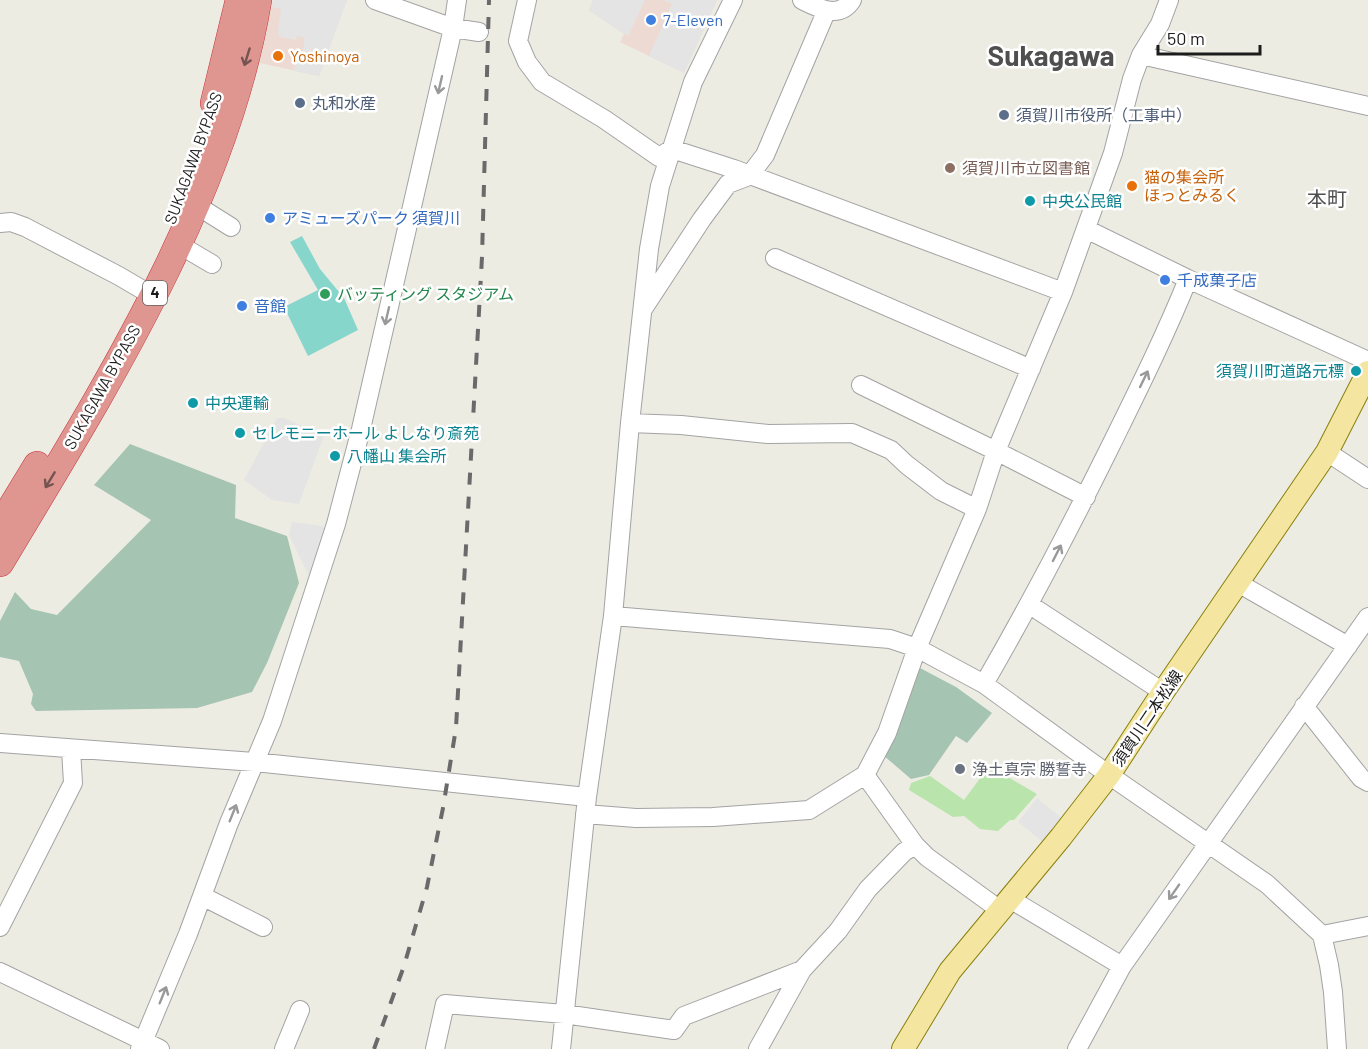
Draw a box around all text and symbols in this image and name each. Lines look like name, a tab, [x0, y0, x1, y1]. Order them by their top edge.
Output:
place label: 7-Eleven	[663, 10, 723, 29]
marker: 7-Eleven	[644, 13, 658, 27]
scale bar	[1158, 18, 1260, 56]
text: 50 m	[1167, 27, 1205, 49]
district label: Sukagawa	[988, 38, 1114, 72]
place label: Yoshinoya	[290, 46, 360, 65]
one-way arrow	[241, 47, 252, 66]
marker: Yoshinoya	[271, 49, 285, 63]
one-way arrow	[433, 75, 445, 94]
street label: SUKAGAWA BYPASS	[160, 89, 225, 226]
place label: 丸和水産	[312, 93, 376, 112]
marker: 丸和水産	[293, 96, 307, 110]
place label: 須賀川市役所（工事中）	[1016, 105, 1192, 124]
marker: 須賀川市役所（工事中）	[997, 108, 1011, 122]
place label: 須賀川市立図書館	[962, 158, 1090, 177]
marker: 須賀川市立図書館	[943, 161, 957, 175]
place label: 猫の集会所 ほっとみるく	[1144, 167, 1240, 204]
marker: 猫の集会所 ほっとみるく	[1125, 179, 1139, 193]
district label: 本町	[1307, 186, 1347, 210]
place label: 中央公民館	[1042, 191, 1122, 210]
marker: 中央公民館	[1023, 194, 1037, 208]
place label: アミューズパーク 須賀川	[282, 208, 460, 227]
marker: アミューズパーク 須賀川	[263, 211, 277, 225]
place label: 千成菓子店	[1177, 270, 1257, 289]
marker: 千成菓子店	[1158, 273, 1172, 287]
road number: 4	[143, 281, 167, 305]
place label: バッティング スタジアム	[337, 284, 514, 303]
marker: バッティング スタジアム	[318, 287, 332, 301]
place label: 音館	[254, 296, 286, 315]
marker: 音館	[235, 299, 249, 313]
one-way arrow	[380, 306, 392, 325]
street label: SUKAGAWA BYPASS	[60, 321, 144, 452]
place label: 須賀川町道路元標	[1216, 361, 1344, 380]
marker: 須賀川町道路元標	[1349, 364, 1363, 378]
one-way arrow	[1138, 370, 1150, 388]
place label: 中央運輸	[205, 393, 269, 412]
marker: 中央運輸	[186, 396, 200, 410]
place label: セレモニーホール よしなり斎苑	[252, 423, 479, 442]
marker: セレモニーホール よしなり斎苑	[233, 426, 247, 440]
place label: 八幡山 集会所	[347, 446, 446, 465]
marker: 八幡山 集会所	[328, 449, 342, 463]
one-way arrow	[43, 471, 55, 488]
one-way arrow	[1051, 544, 1063, 562]
street label: 須賀川二本松線	[1107, 666, 1186, 769]
place label: 浄土真宗 勝誓寺	[972, 759, 1087, 778]
marker: 浄土真宗 勝誓寺	[953, 762, 967, 776]
one-way arrow	[228, 804, 239, 823]
one-way arrow	[1168, 883, 1180, 899]
one-way arrow	[158, 986, 169, 1005]

